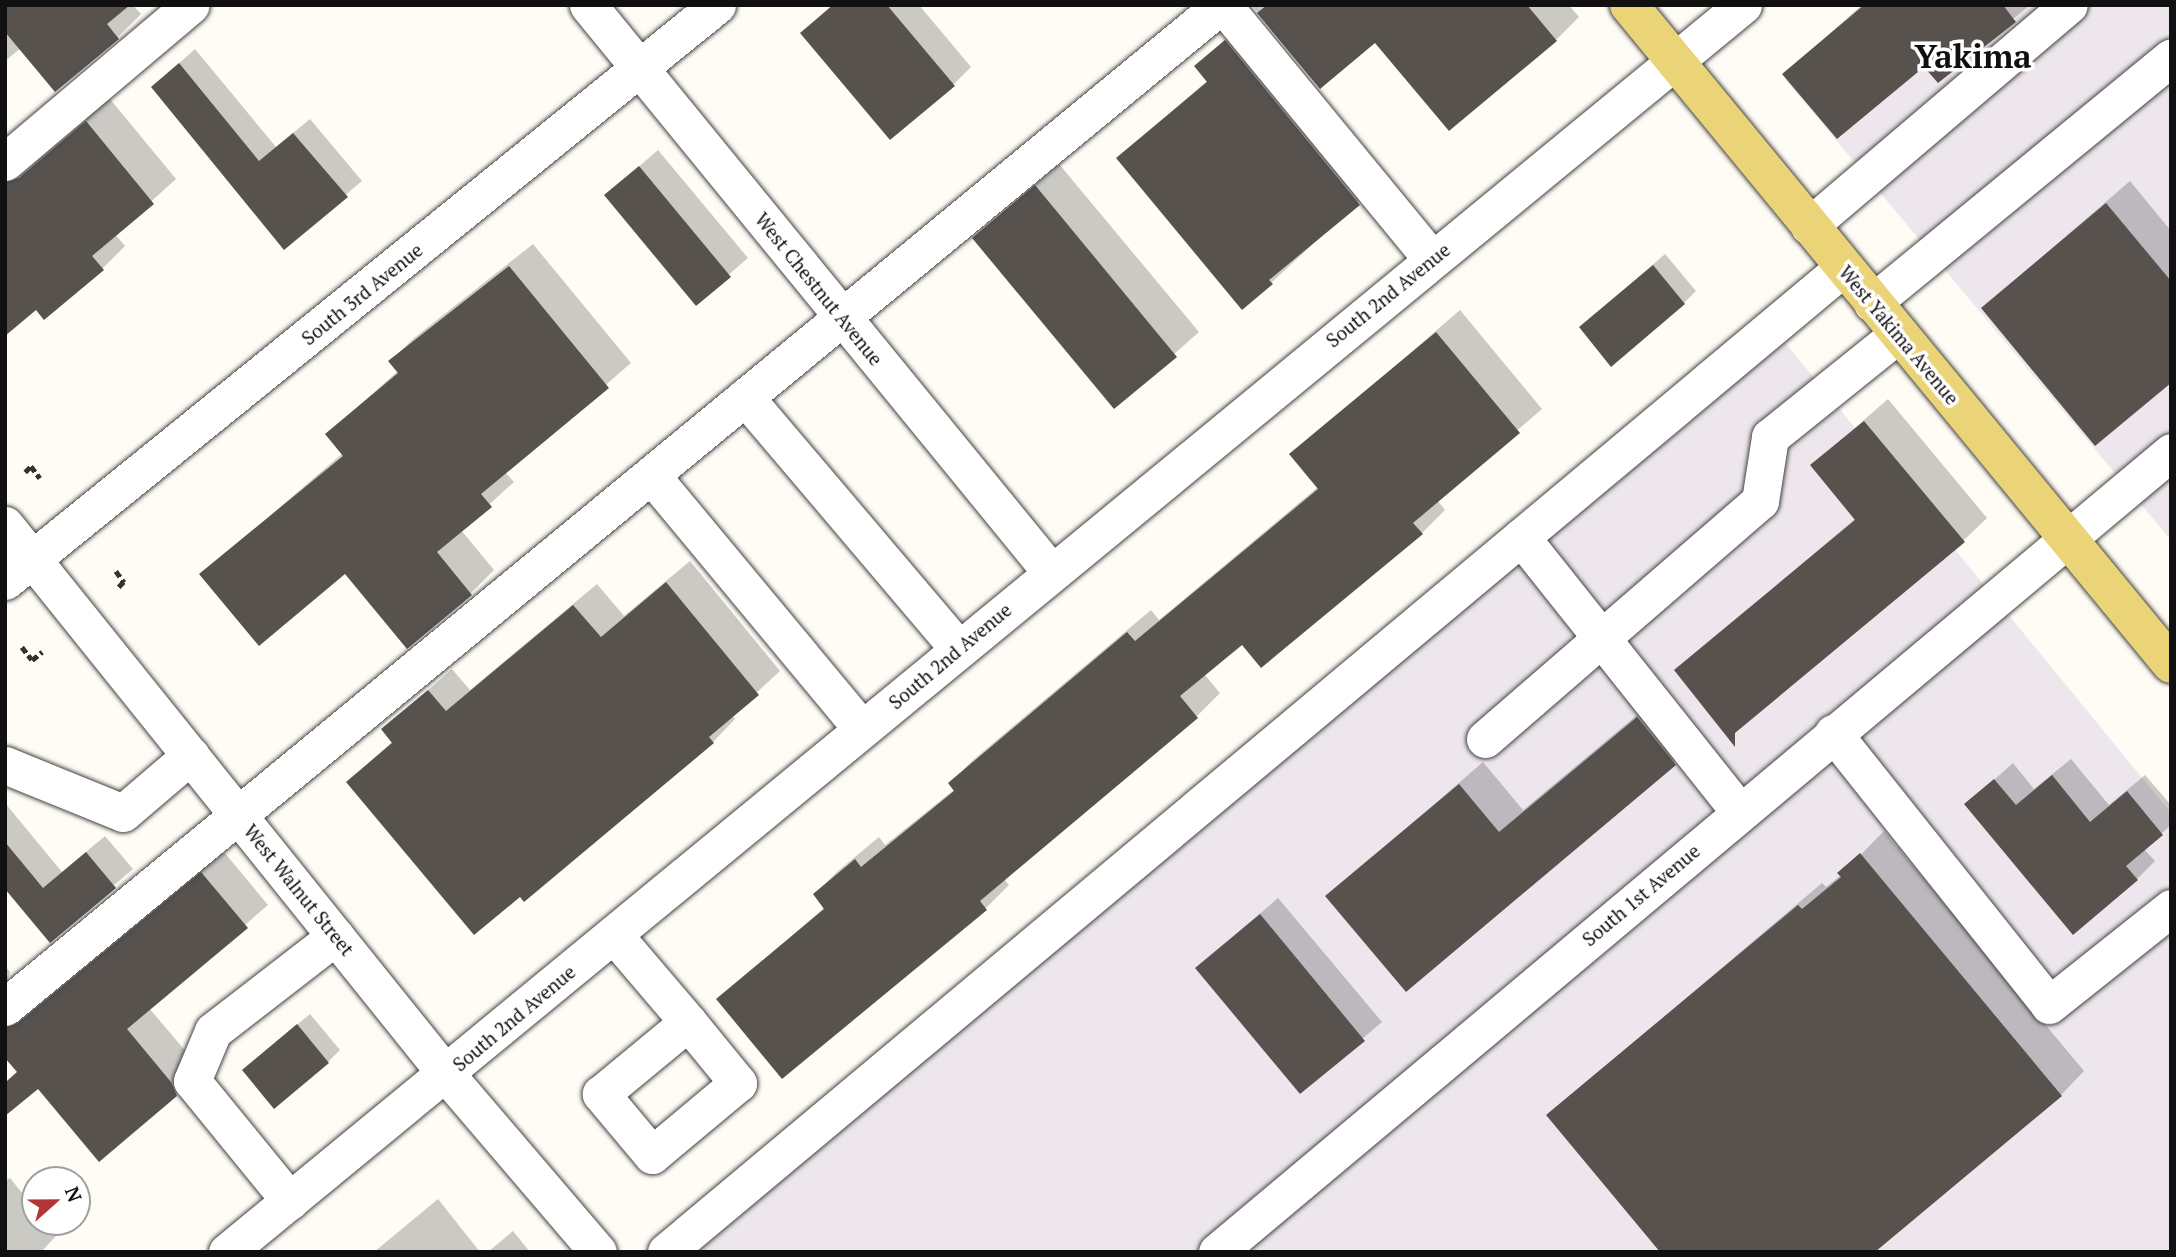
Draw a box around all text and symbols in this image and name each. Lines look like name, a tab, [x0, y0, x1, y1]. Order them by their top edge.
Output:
district label: Yakima	[1914, 36, 2032, 76]
street label: West Chestnut Avenue	[750, 208, 888, 370]
street label: South 3rd Avenue	[297, 238, 427, 350]
street label: South 2nd Avenue	[1321, 238, 1455, 352]
street label: West Yakima Avenue	[1834, 261, 1964, 409]
street label: South 2nd Avenue	[884, 598, 1016, 714]
street label: West Walnut Street	[239, 820, 359, 960]
street label: South 1st Avenue	[1578, 839, 1704, 951]
street label: South 2nd Avenue	[448, 960, 580, 1076]
north arrow	[21, 1166, 91, 1236]
text: N	[60, 1183, 88, 1205]

